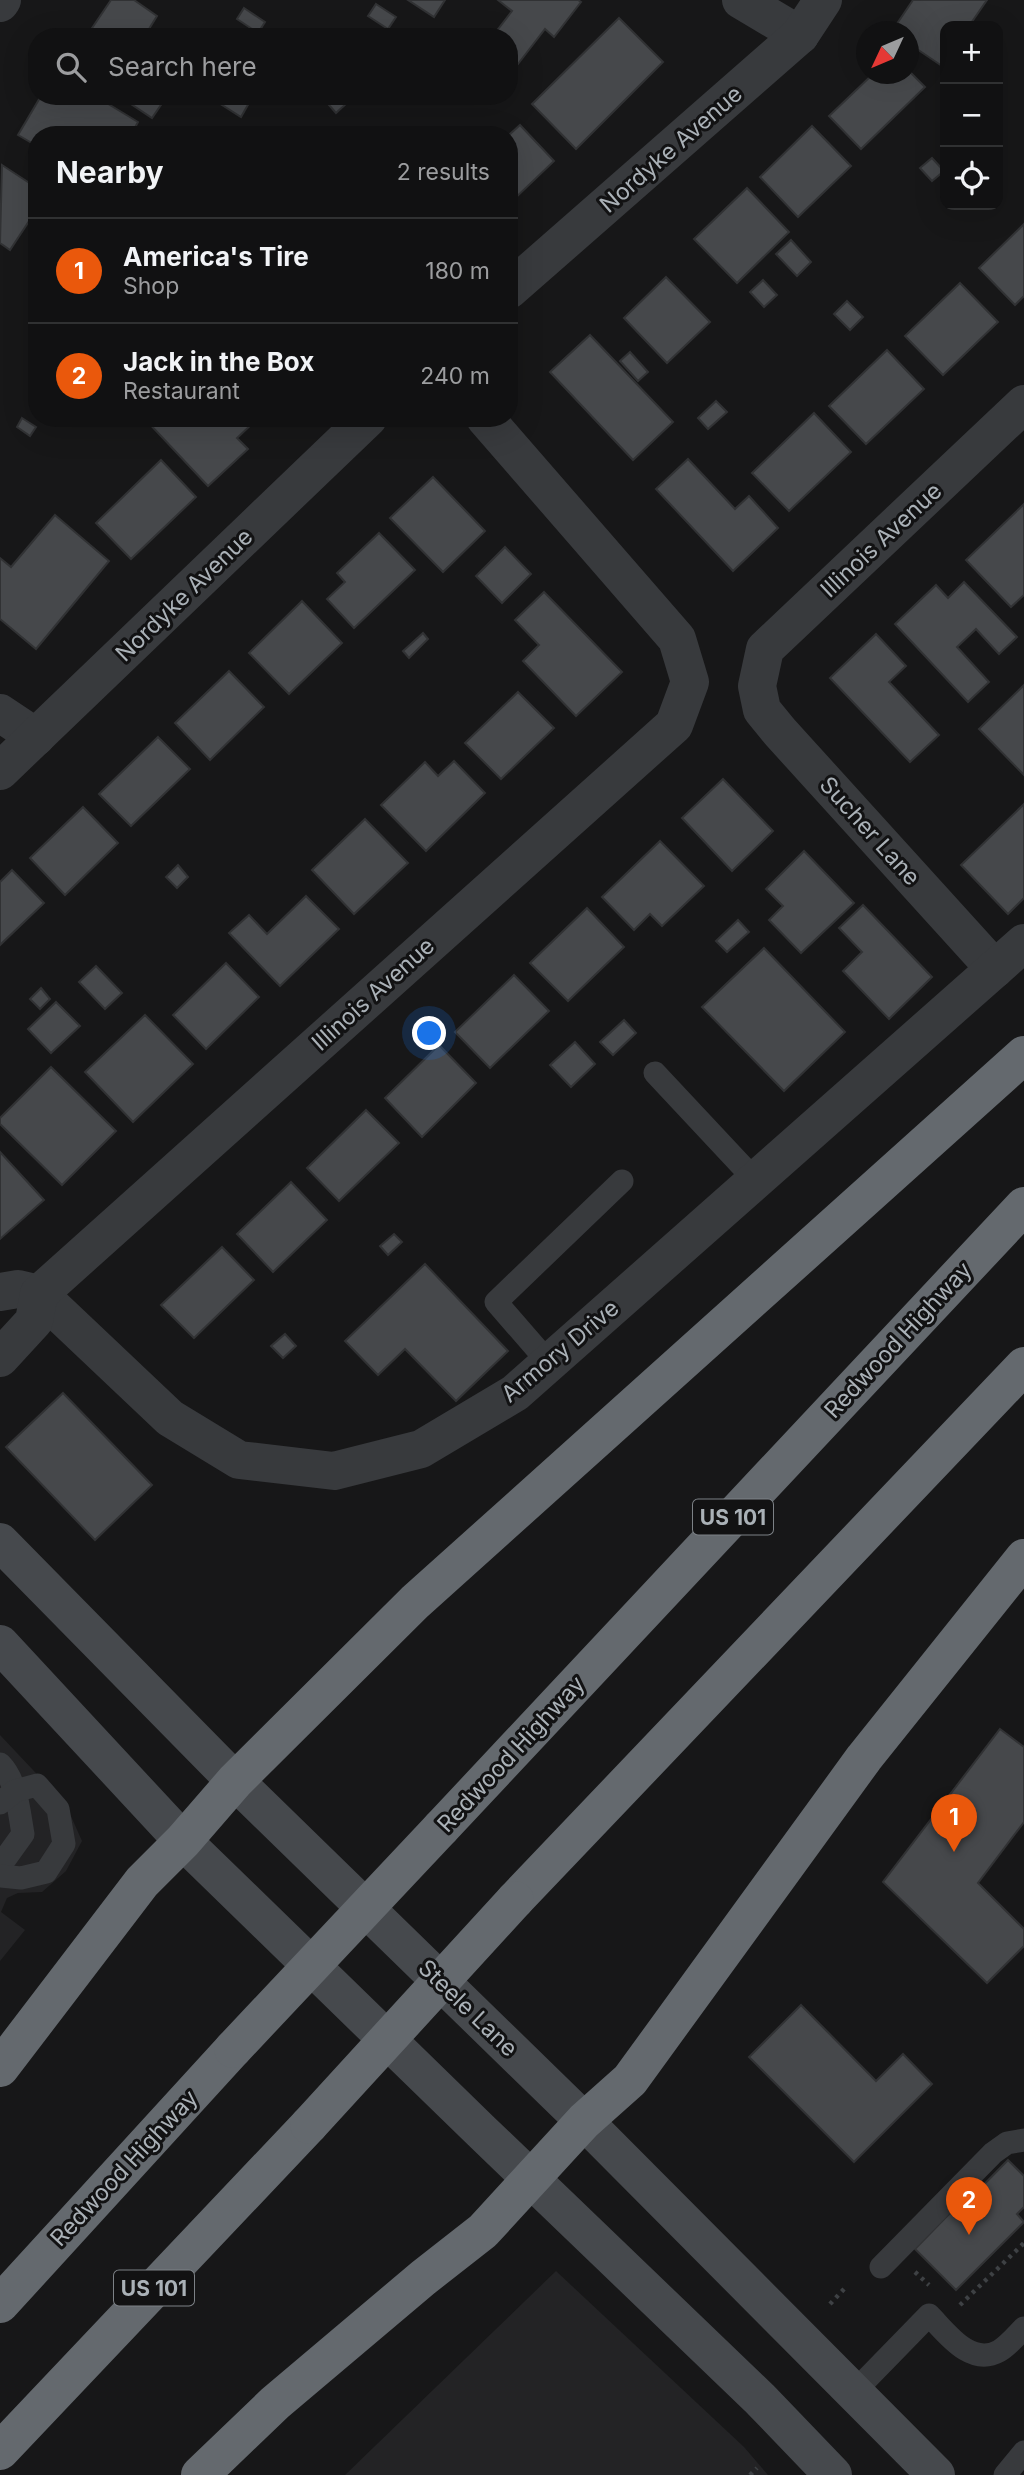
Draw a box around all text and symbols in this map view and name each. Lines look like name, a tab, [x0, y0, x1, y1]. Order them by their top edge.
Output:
north arrow	[856, 21, 919, 84]
map controls	[940, 21, 1003, 210]
button: +	[940, 21, 1003, 84]
search box	[28, 28, 518, 105]
icon: search	[52, 48, 90, 86]
text: Search here	[108, 51, 257, 82]
street label: Nordyke Avenue	[594, 80, 748, 218]
button: −	[940, 84, 1003, 147]
button: locate	[940, 147, 1003, 210]
text: Nearby	[56, 154, 164, 190]
text: 2 results	[397, 158, 490, 186]
text: America's Tire	[123, 241, 309, 272]
text: 1	[74, 257, 84, 285]
text: 180 m	[425, 257, 490, 285]
text: Shop	[123, 272, 179, 300]
text: Jack in the Box	[123, 346, 314, 377]
text: 2	[72, 362, 86, 390]
text: 240 m	[420, 362, 490, 390]
text: Restaurant	[123, 377, 240, 405]
street label: Illinois Avenue	[815, 477, 947, 603]
street label: Nordyke Avenue	[110, 523, 258, 667]
street label: Sucher Lane	[814, 771, 926, 891]
street label: Illinois Avenue	[306, 932, 440, 1056]
your location	[412, 1016, 446, 1050]
street label: Redwood Highway	[818, 1256, 978, 1424]
street label: Armory Drive	[496, 1294, 624, 1408]
road number: US 101	[693, 1500, 773, 1534]
street label: Redwood Highway	[431, 1670, 591, 1838]
pin: 1	[931, 1794, 977, 1852]
street label: Steele Lane	[413, 1954, 523, 2062]
street label: Redwood Highway	[44, 2084, 204, 2252]
pin: 2	[946, 2177, 992, 2235]
road number: US 101	[114, 2270, 194, 2306]

